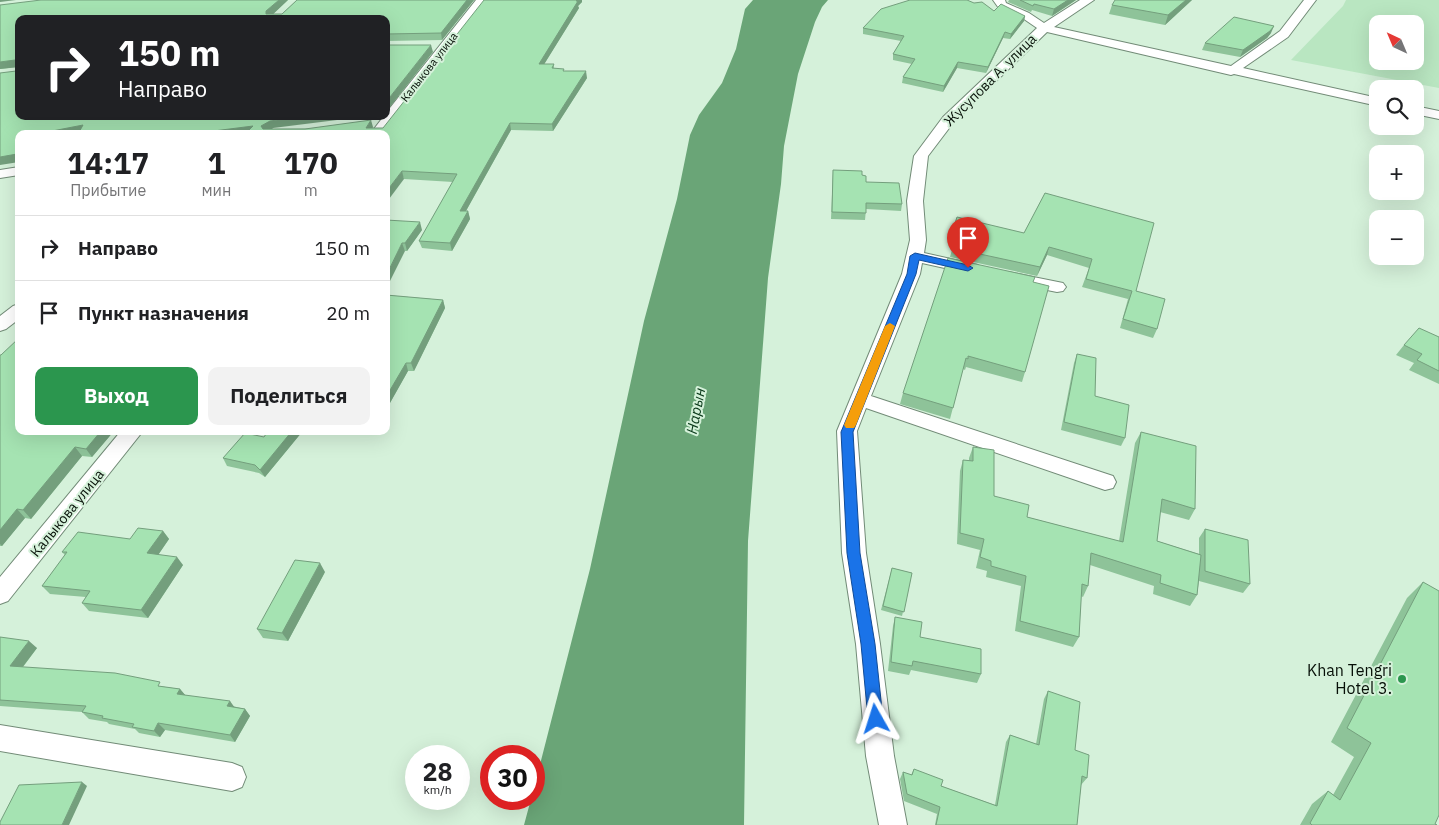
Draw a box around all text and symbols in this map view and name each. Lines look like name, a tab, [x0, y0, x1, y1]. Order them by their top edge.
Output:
north arrow	[1369, 15, 1424, 70]
map controls	[1369, 15, 1424, 265]
street label: Калыкова улица	[397, 29, 461, 105]
text: 150 m	[118, 30, 221, 76]
street label: Жусупова А. улица	[940, 30, 1040, 130]
icon: right	[35, 35, 100, 100]
text: Направо	[118, 74, 207, 103]
button: search	[1369, 80, 1424, 135]
text: 14:17	[67, 143, 149, 182]
text: 1	[207, 143, 225, 182]
text: 170	[284, 143, 338, 182]
button: +	[1369, 145, 1424, 200]
text: Прибытие	[70, 180, 146, 200]
text: мин	[201, 180, 231, 200]
text: m	[304, 180, 318, 200]
button: −	[1369, 210, 1424, 265]
pin	[947, 217, 989, 268]
icon: arrive	[954, 224, 982, 252]
icon: right	[35, 234, 63, 262]
text: Направо	[78, 236, 158, 260]
text: 150 m	[315, 236, 370, 260]
icon: arrive	[35, 299, 63, 327]
text: Пункт назначения	[78, 301, 249, 325]
text: 20 m	[326, 301, 370, 325]
button: Выход	[35, 367, 198, 425]
button: Поделиться	[208, 367, 370, 425]
water label: Нарын	[682, 386, 709, 436]
street label: Калыкова улица	[26, 465, 108, 560]
place label: Khan Tengri Hotel 3.	[1307, 660, 1392, 698]
marker: Khan Tengri Hotel 3.	[1396, 673, 1408, 685]
position arrow	[849, 692, 901, 744]
speed limit sign: 30	[480, 745, 545, 810]
text: 28	[422, 755, 453, 788]
text: km/h	[423, 782, 452, 797]

